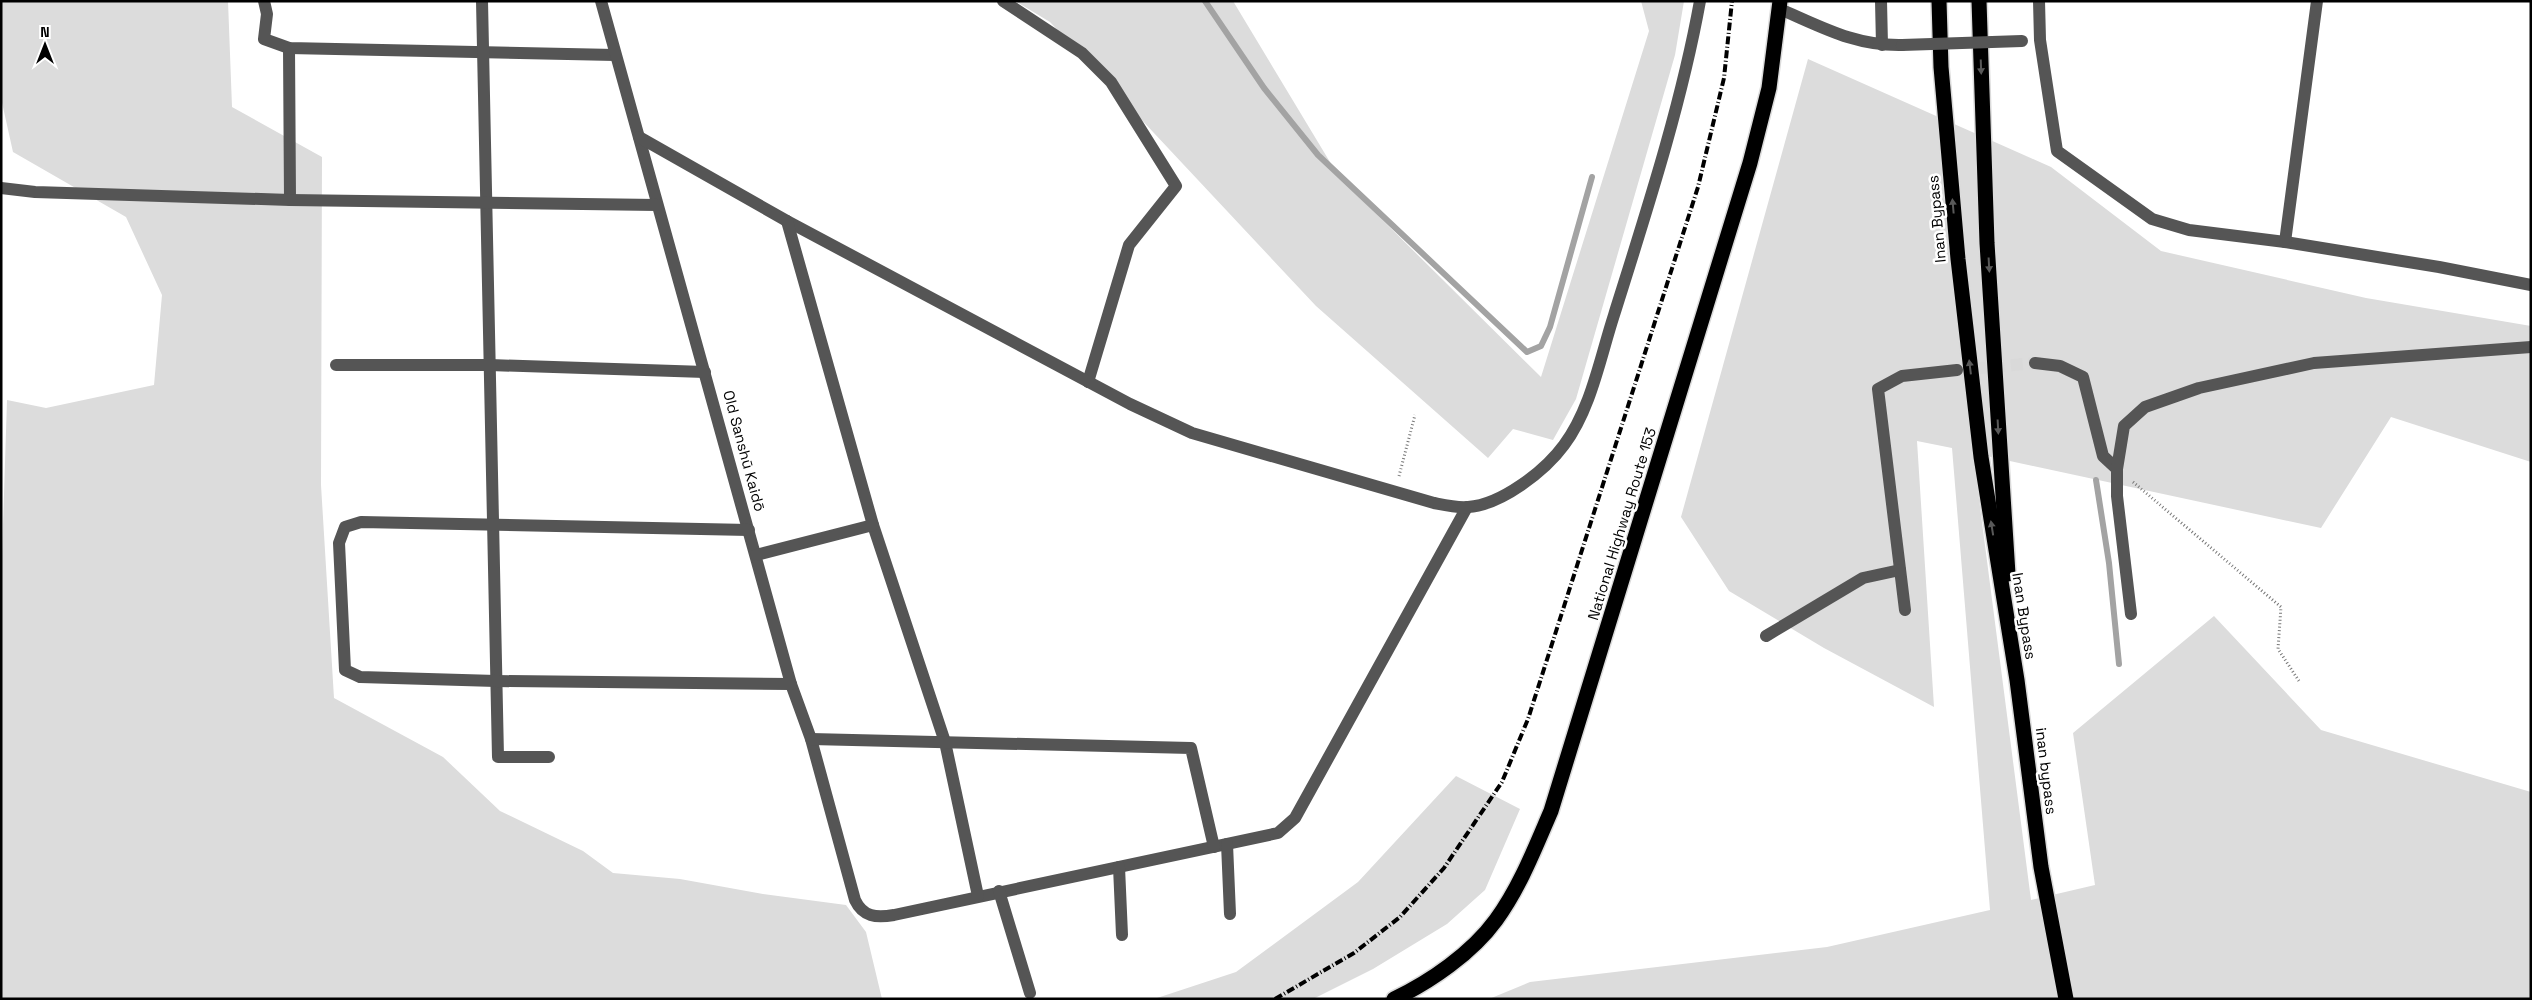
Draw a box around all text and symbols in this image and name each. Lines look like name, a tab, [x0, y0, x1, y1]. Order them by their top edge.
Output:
north arrow	[20, 20, 70, 70]
text: N	[40, 23, 50, 41]
one-way arrow	[1978, 60, 1986, 76]
street label: Inan Bypass	[1923, 174, 1950, 264]
one-way arrow	[1949, 198, 1957, 214]
one-way arrow	[1985, 257, 1993, 273]
one-way arrow	[1966, 359, 1974, 375]
street label: Old Sanshū Kaidō	[719, 388, 770, 514]
one-way arrow	[1994, 419, 2002, 435]
street label: National Highway Route 153	[1583, 425, 1660, 623]
one-way arrow	[1988, 520, 1996, 536]
street label: Inan Bypass	[2008, 571, 2041, 661]
street label: inan bypass	[2032, 726, 2061, 816]

